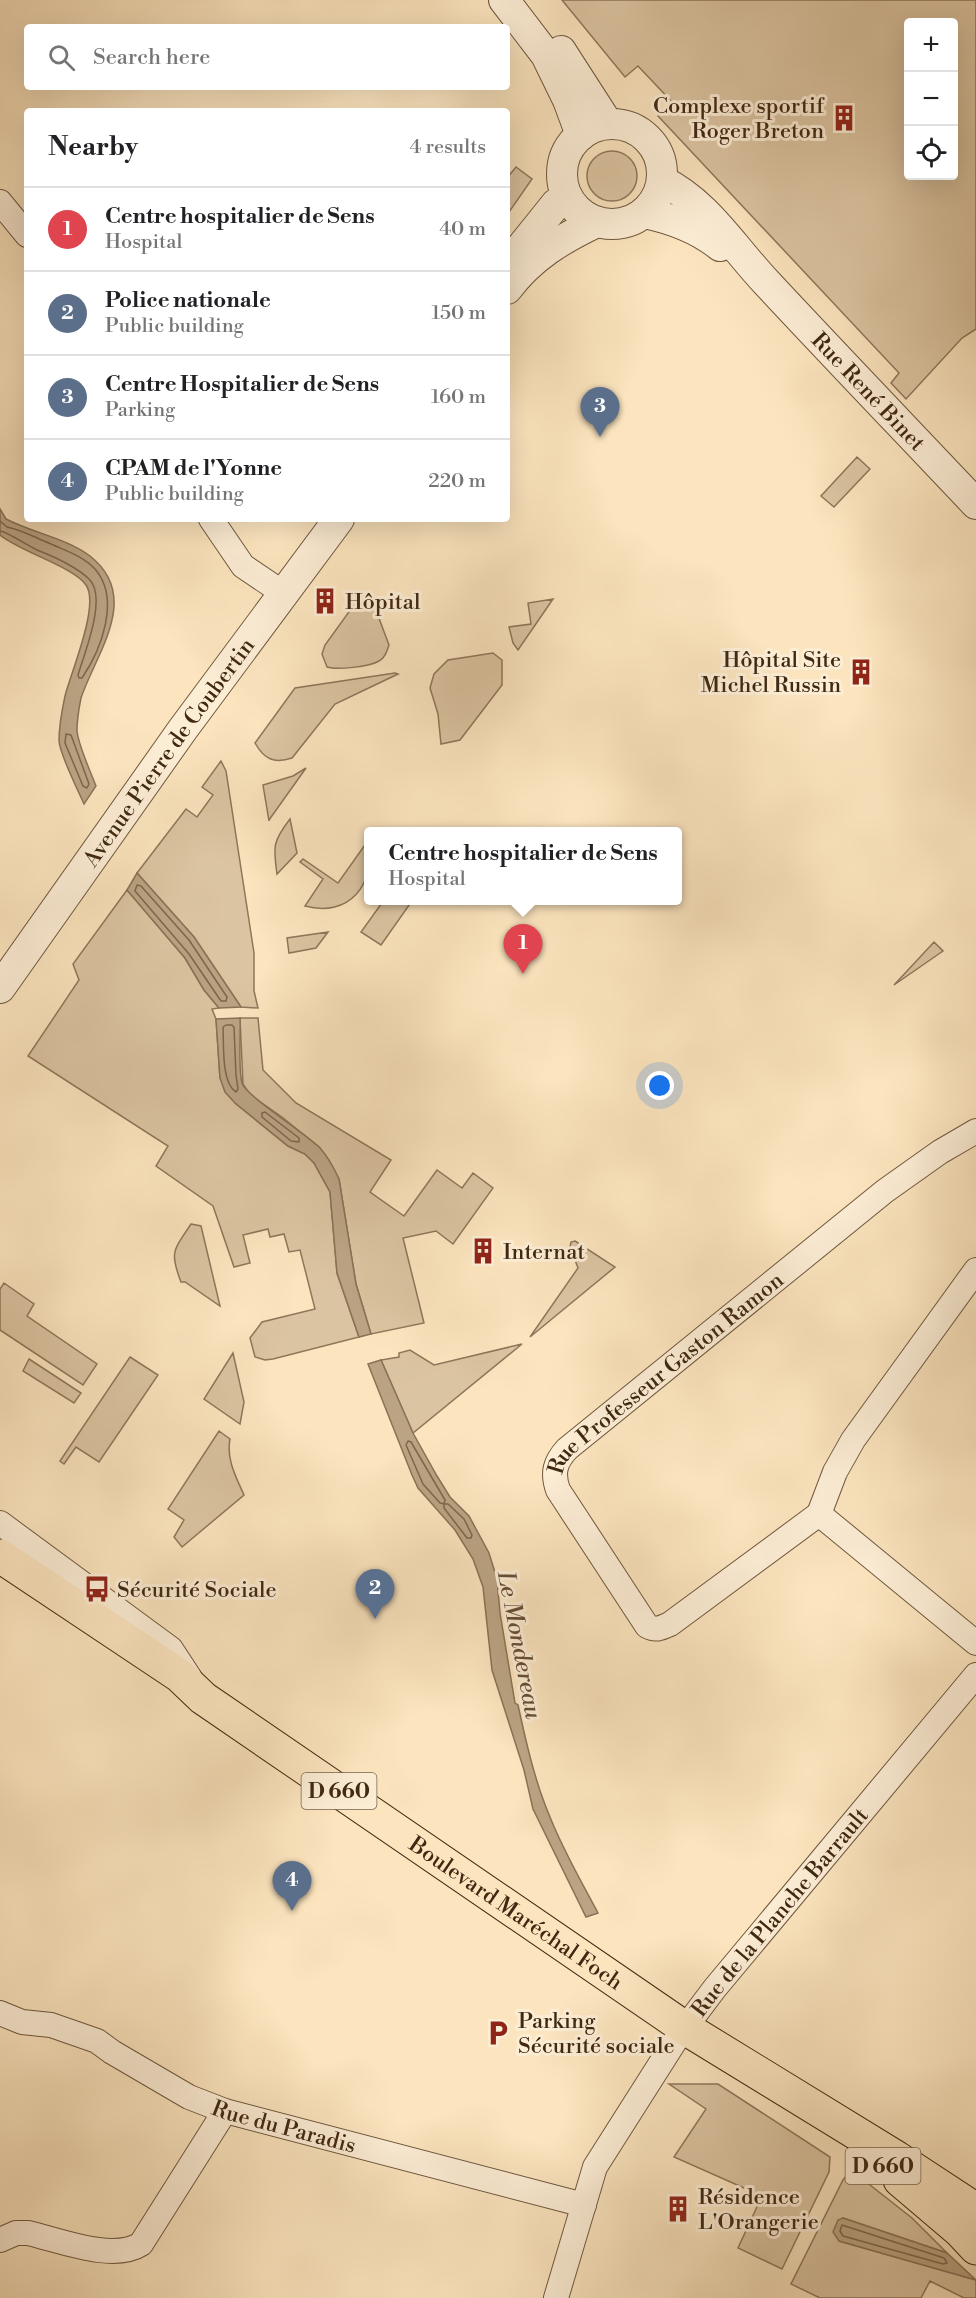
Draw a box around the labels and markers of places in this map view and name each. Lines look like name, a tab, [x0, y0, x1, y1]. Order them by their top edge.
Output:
place label: Complexe sportif Roger Breton	[653, 93, 825, 145]
building icon: Complexe sportif Roger Breton	[829, 103, 859, 133]
pin: 3	[580, 388, 620, 437]
building icon: Hôpital	[310, 586, 340, 616]
place label: Hôpital	[345, 589, 421, 616]
place label: Hôpital Site Michel Russin	[701, 647, 841, 699]
building icon: Hôpital Site Michel Russin	[846, 657, 876, 687]
pin: 1	[504, 924, 542, 974]
building icon: Internat	[468, 1236, 498, 1266]
place label: Internat	[503, 1239, 585, 1266]
pin: 2	[356, 1570, 394, 1619]
bus stop icon: Sécurité Sociale	[82, 1574, 112, 1604]
place label: Sécurité Sociale	[117, 1577, 277, 1604]
pin: 4	[272, 1862, 312, 1911]
place label: Parking Sécurité sociale	[518, 2008, 675, 2060]
parking icon: Parking Sécurité sociale	[483, 2018, 513, 2048]
place label: Résidence L'Orangerie	[698, 2184, 819, 2236]
building icon: Résidence L'Orangerie	[663, 2194, 693, 2224]

